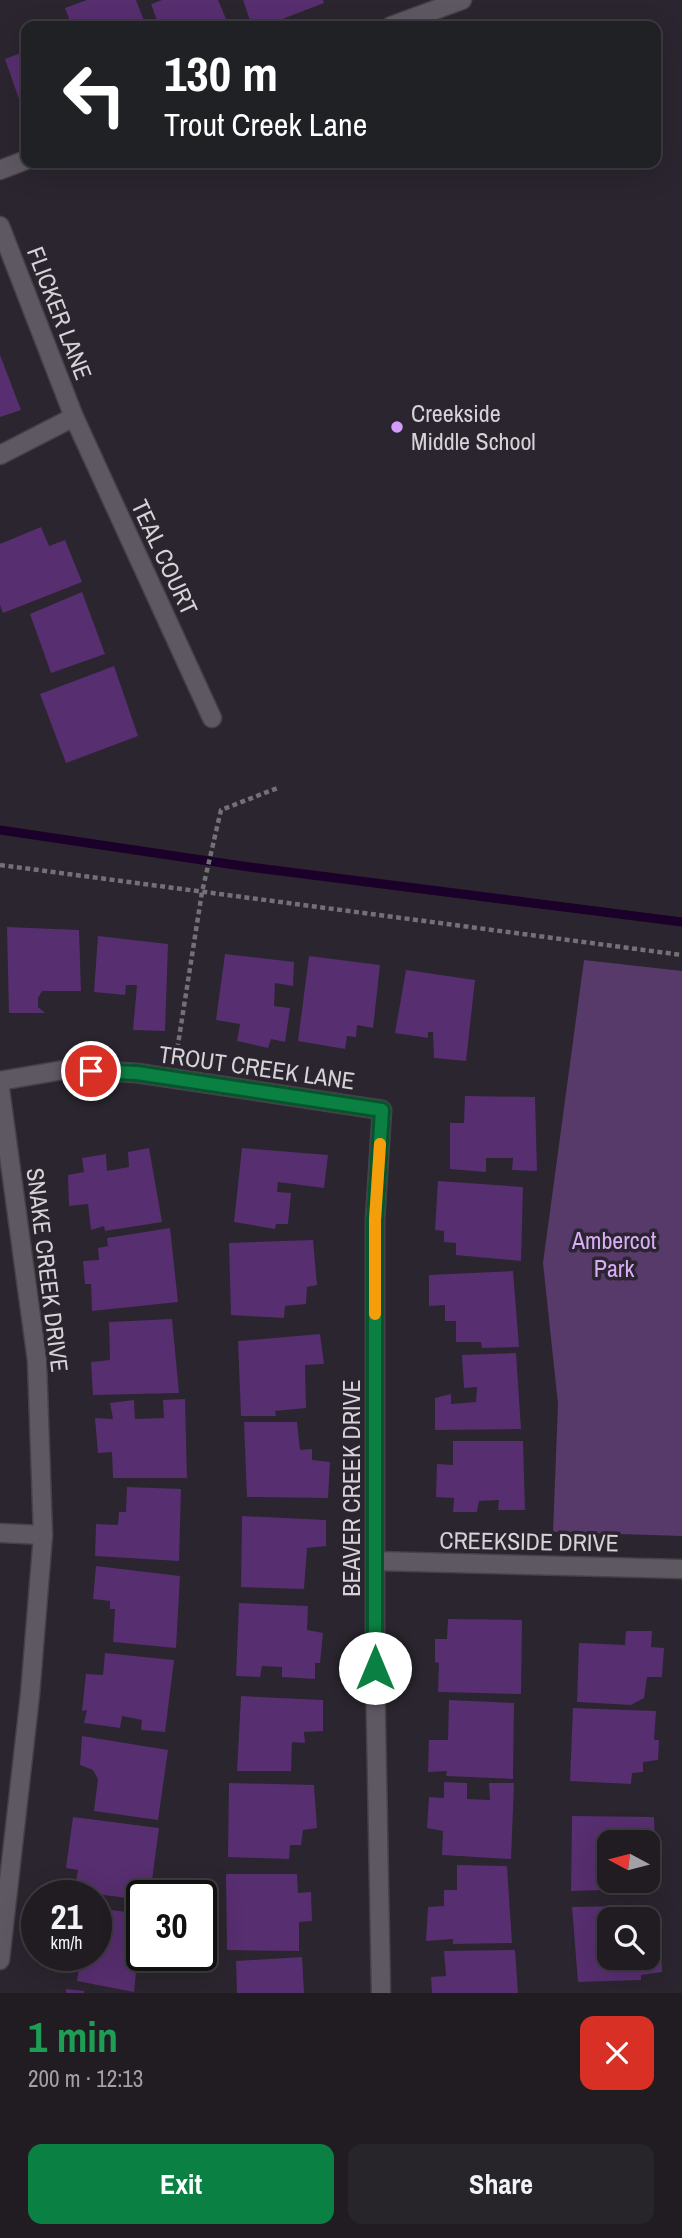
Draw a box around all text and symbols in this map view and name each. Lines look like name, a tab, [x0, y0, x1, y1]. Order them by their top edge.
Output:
text: 130 m	[164, 40, 278, 106]
icon: left	[49, 49, 140, 140]
text: Trout Creek Lane	[164, 103, 367, 146]
street label: FLICKER LANE	[20, 242, 100, 384]
place label: Creekside Middle School	[411, 397, 536, 457]
marker: Creekside Middle School	[389, 419, 405, 435]
street label: TEAL COURT	[124, 494, 206, 620]
street label: TROUT CREEK LANE	[157, 1037, 357, 1097]
pin	[61, 1041, 121, 1101]
icon: arrive	[72, 1052, 110, 1090]
street label: SNAKE CREEK DRIVE	[20, 1166, 76, 1374]
park label: Ambercot Park	[571, 1224, 657, 1284]
street label: BEAVER CREEK DRIVE	[335, 1379, 367, 1597]
street label: CREEKSIDE DRIVE	[439, 1523, 619, 1559]
position arrow	[338, 1631, 412, 1705]
north arrow	[597, 1830, 660, 1894]
map controls	[597, 1830, 660, 1970]
speed limit sign: 30	[126, 1880, 217, 1971]
text: 21	[51, 1893, 82, 1940]
button: search	[597, 1907, 660, 1970]
text: km/h	[51, 1930, 83, 1955]
text: 1 min	[28, 2009, 118, 2065]
button: close	[580, 2016, 654, 2090]
text: 200 m · 12:13	[28, 2063, 143, 2094]
button: Exit	[28, 2144, 334, 2224]
button: Share	[348, 2144, 654, 2224]

